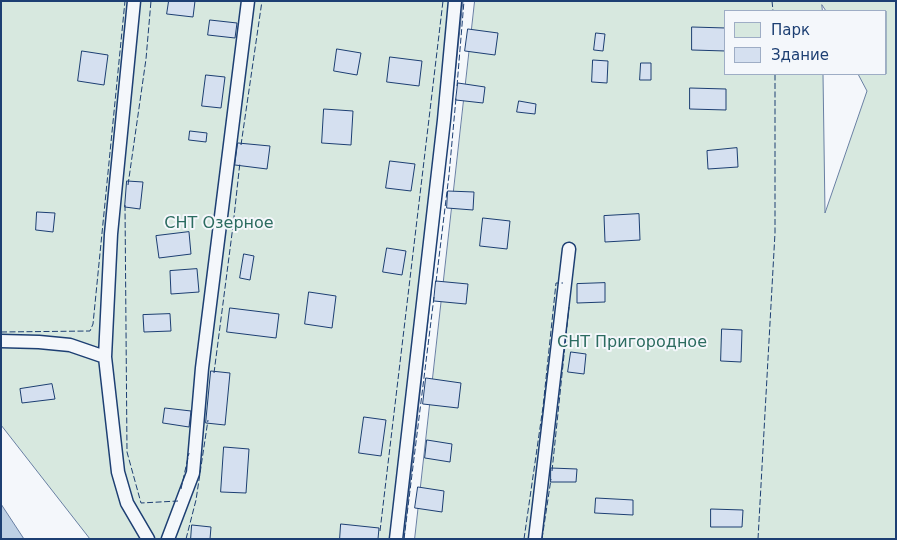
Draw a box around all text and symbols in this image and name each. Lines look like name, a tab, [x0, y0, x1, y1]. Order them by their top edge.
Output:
legend	[724, 10, 887, 75]
text: Парк	[771, 21, 810, 39]
text: Здание	[771, 46, 829, 64]
park label: СНТ Озерное	[164, 214, 274, 234]
park label: СНТ Пригородное	[557, 333, 707, 353]

